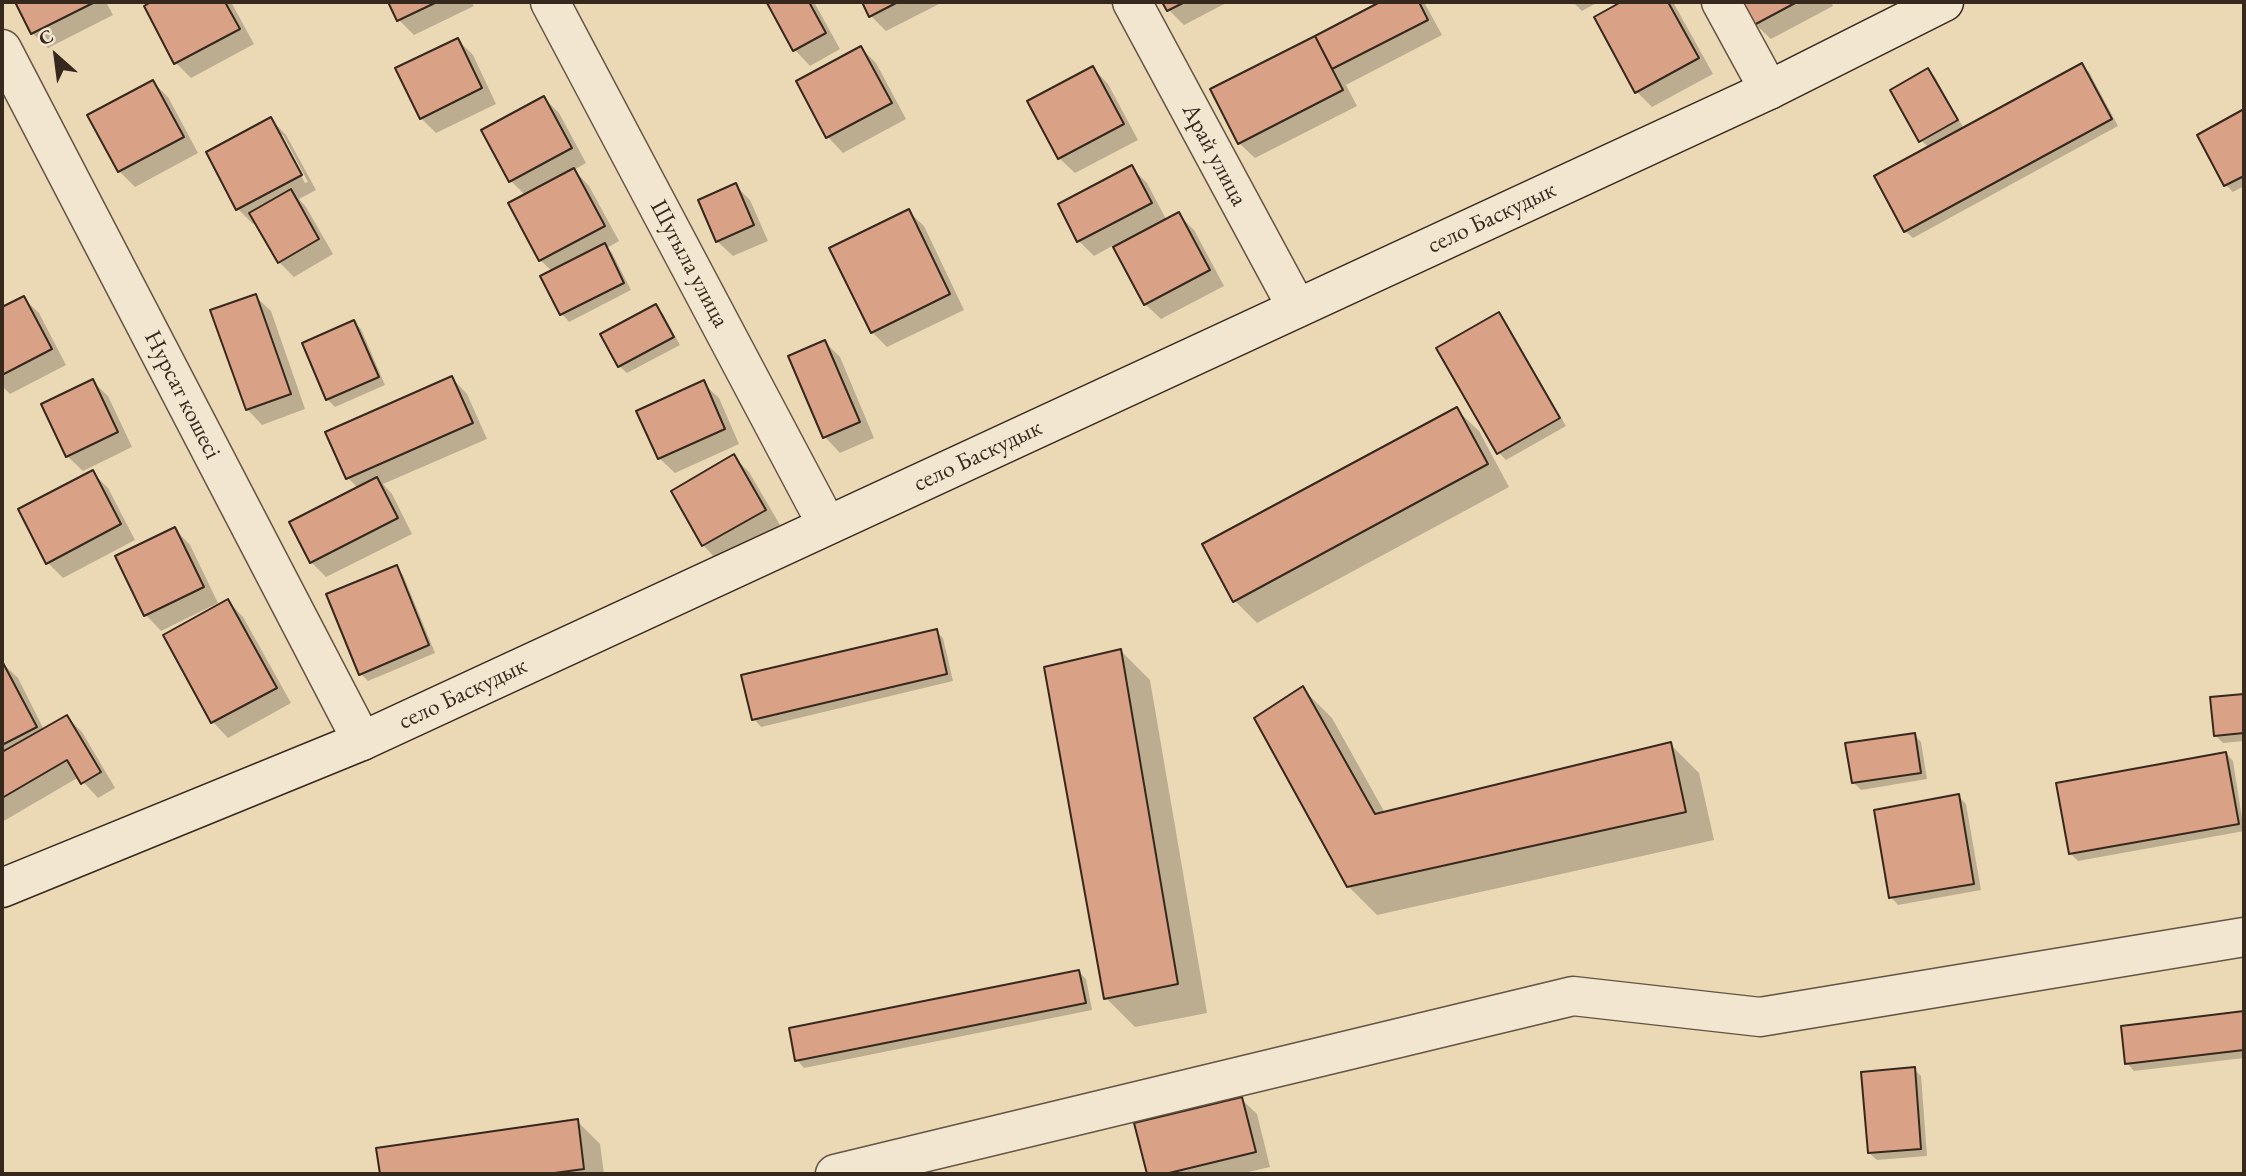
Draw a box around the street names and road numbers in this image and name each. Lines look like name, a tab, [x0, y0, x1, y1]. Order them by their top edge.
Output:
street label: Арай улица	[1175, 99, 1253, 211]
street label: село Баскудык	[1423, 176, 1561, 260]
street label: Шугыла улица	[643, 195, 735, 333]
street label: Нурсат кошесi	[137, 326, 227, 464]
street label: село Баскудык	[909, 414, 1047, 498]
street label: село Баскудык	[394, 652, 532, 736]

